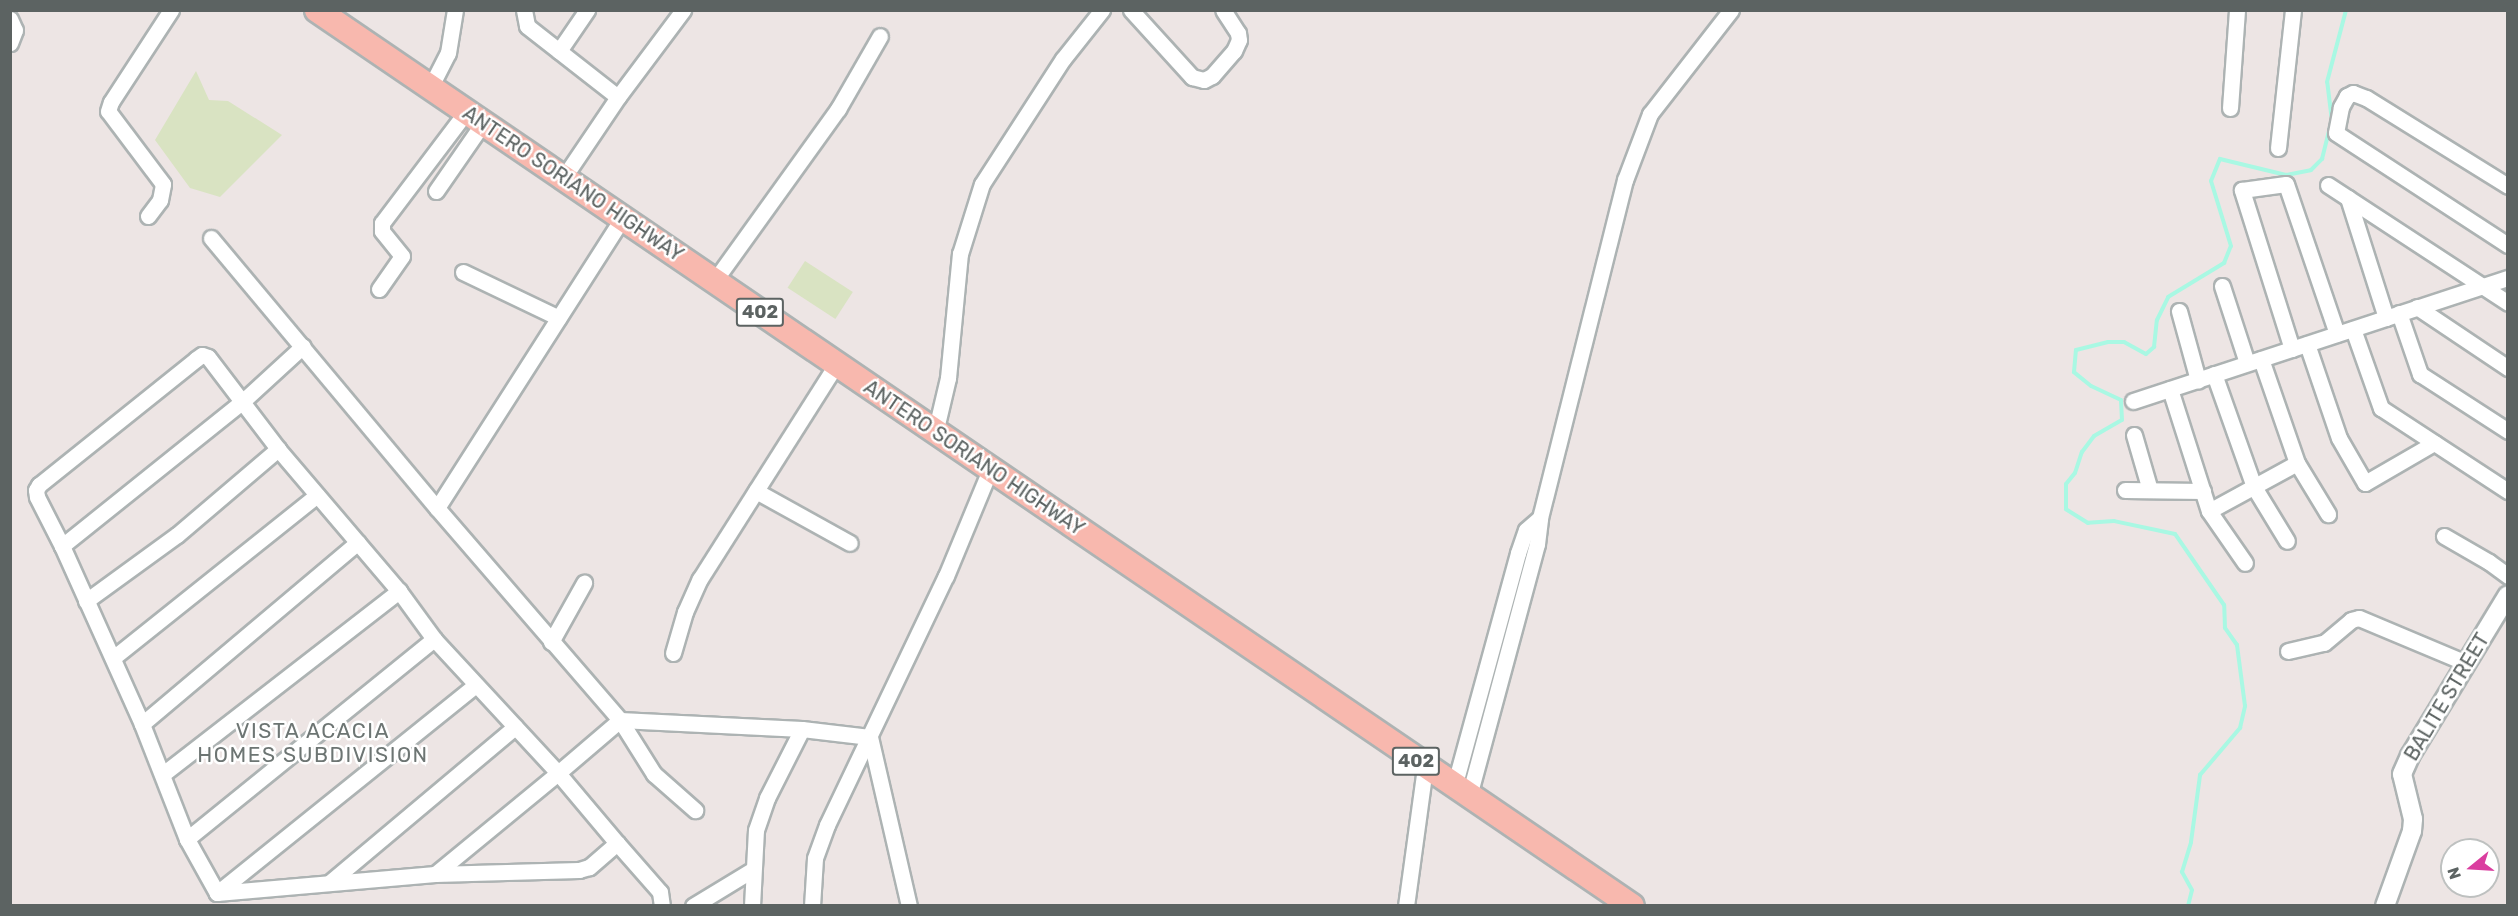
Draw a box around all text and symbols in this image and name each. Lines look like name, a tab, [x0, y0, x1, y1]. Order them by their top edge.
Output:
street label: ANTERO SORIANO HIGHWAY	[458, 101, 688, 267]
road number: 402	[734, 297, 786, 327]
street label: ANTERO SORIANO HIGHWAY	[859, 375, 1089, 541]
street label: BALITE STREET	[2399, 629, 2495, 765]
district label: VISTA ACACIA HOMES SUBDIVISION	[197, 718, 429, 768]
road number: 402	[1390, 746, 1442, 776]
north arrow	[2440, 838, 2500, 898]
text: N	[2443, 865, 2465, 882]

